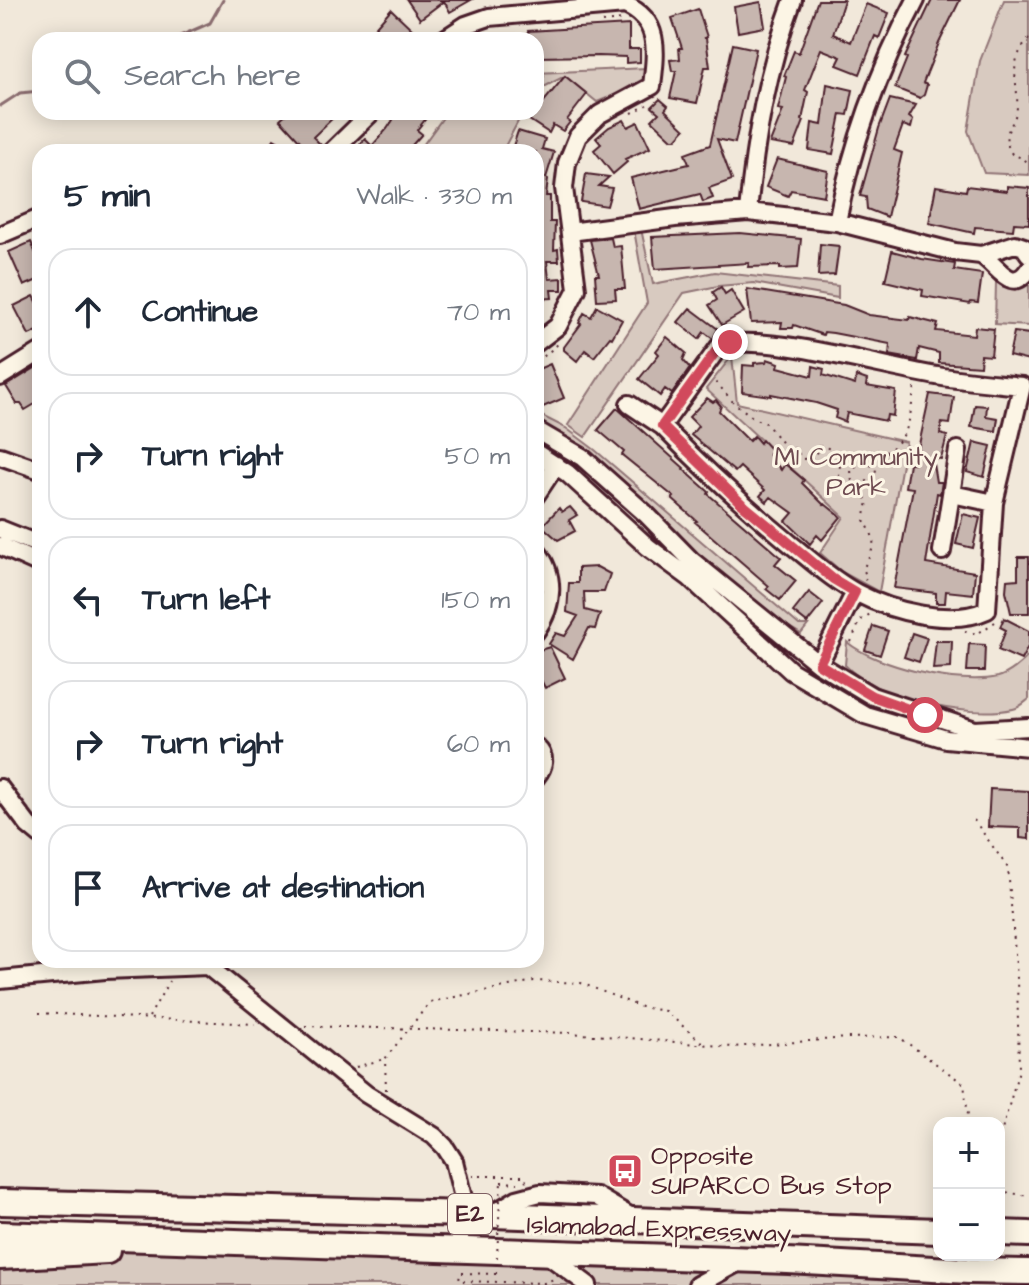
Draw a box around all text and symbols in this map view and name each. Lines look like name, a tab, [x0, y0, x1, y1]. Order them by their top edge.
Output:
search box	[32, 32, 544, 120]
icon: search	[60, 54, 104, 98]
text: Search here	[124, 55, 301, 97]
text: 5 min	[64, 172, 150, 220]
text: Walk · 330 m	[356, 178, 512, 214]
icon: ahead	[66, 290, 110, 334]
text: Continue	[142, 291, 258, 333]
text: 70 m	[447, 294, 510, 330]
route end	[712, 324, 748, 360]
icon: right	[66, 434, 110, 478]
text: Turn right	[142, 435, 283, 477]
text: 50 m	[445, 438, 510, 474]
park label: M1 Community Park	[774, 439, 938, 505]
icon: left	[66, 578, 110, 622]
text: Turn left	[142, 579, 270, 621]
text: 150 m	[441, 582, 510, 618]
route start	[907, 697, 943, 733]
icon: right	[66, 722, 110, 766]
text: Turn right	[142, 723, 283, 765]
text: 60 m	[447, 726, 510, 762]
icon: arrive	[66, 866, 110, 910]
text: Arrive at destination	[142, 867, 424, 909]
map controls	[933, 1117, 1005, 1261]
button: +	[933, 1117, 1005, 1189]
place label: Opposite SUPARCO Bus Stop	[651, 1138, 892, 1204]
bus stop icon: Opposite SUPARCO Bus Stop	[606, 1152, 644, 1190]
button: −	[933, 1189, 1005, 1261]
road number: E2	[448, 1194, 492, 1234]
street label: Islamabad Expressway	[526, 1206, 792, 1254]

